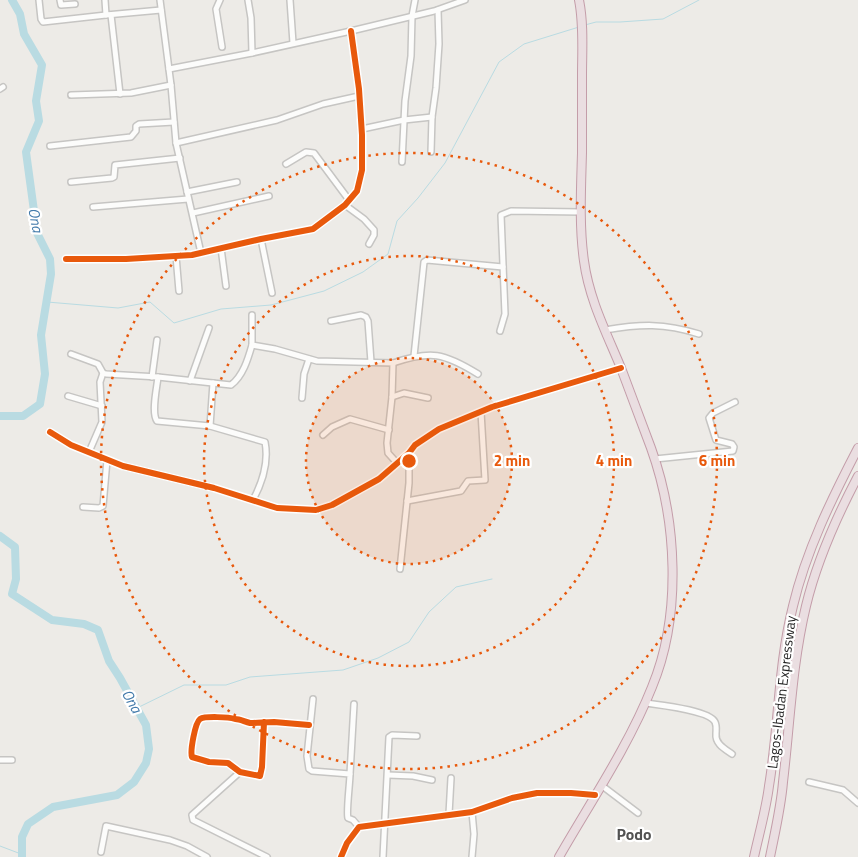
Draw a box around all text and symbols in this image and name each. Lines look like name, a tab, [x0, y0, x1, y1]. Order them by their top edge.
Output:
water label: Ona	[22, 206, 50, 236]
text: 2 min	[494, 449, 530, 472]
text: 4 min	[596, 449, 632, 472]
text: 6 min	[699, 449, 735, 472]
centre of rings	[400, 452, 418, 470]
street label: Lagos-Ibadan Expressway	[761, 614, 801, 770]
water label: Ona	[116, 685, 149, 719]
district label: Podo	[616, 822, 652, 846]

